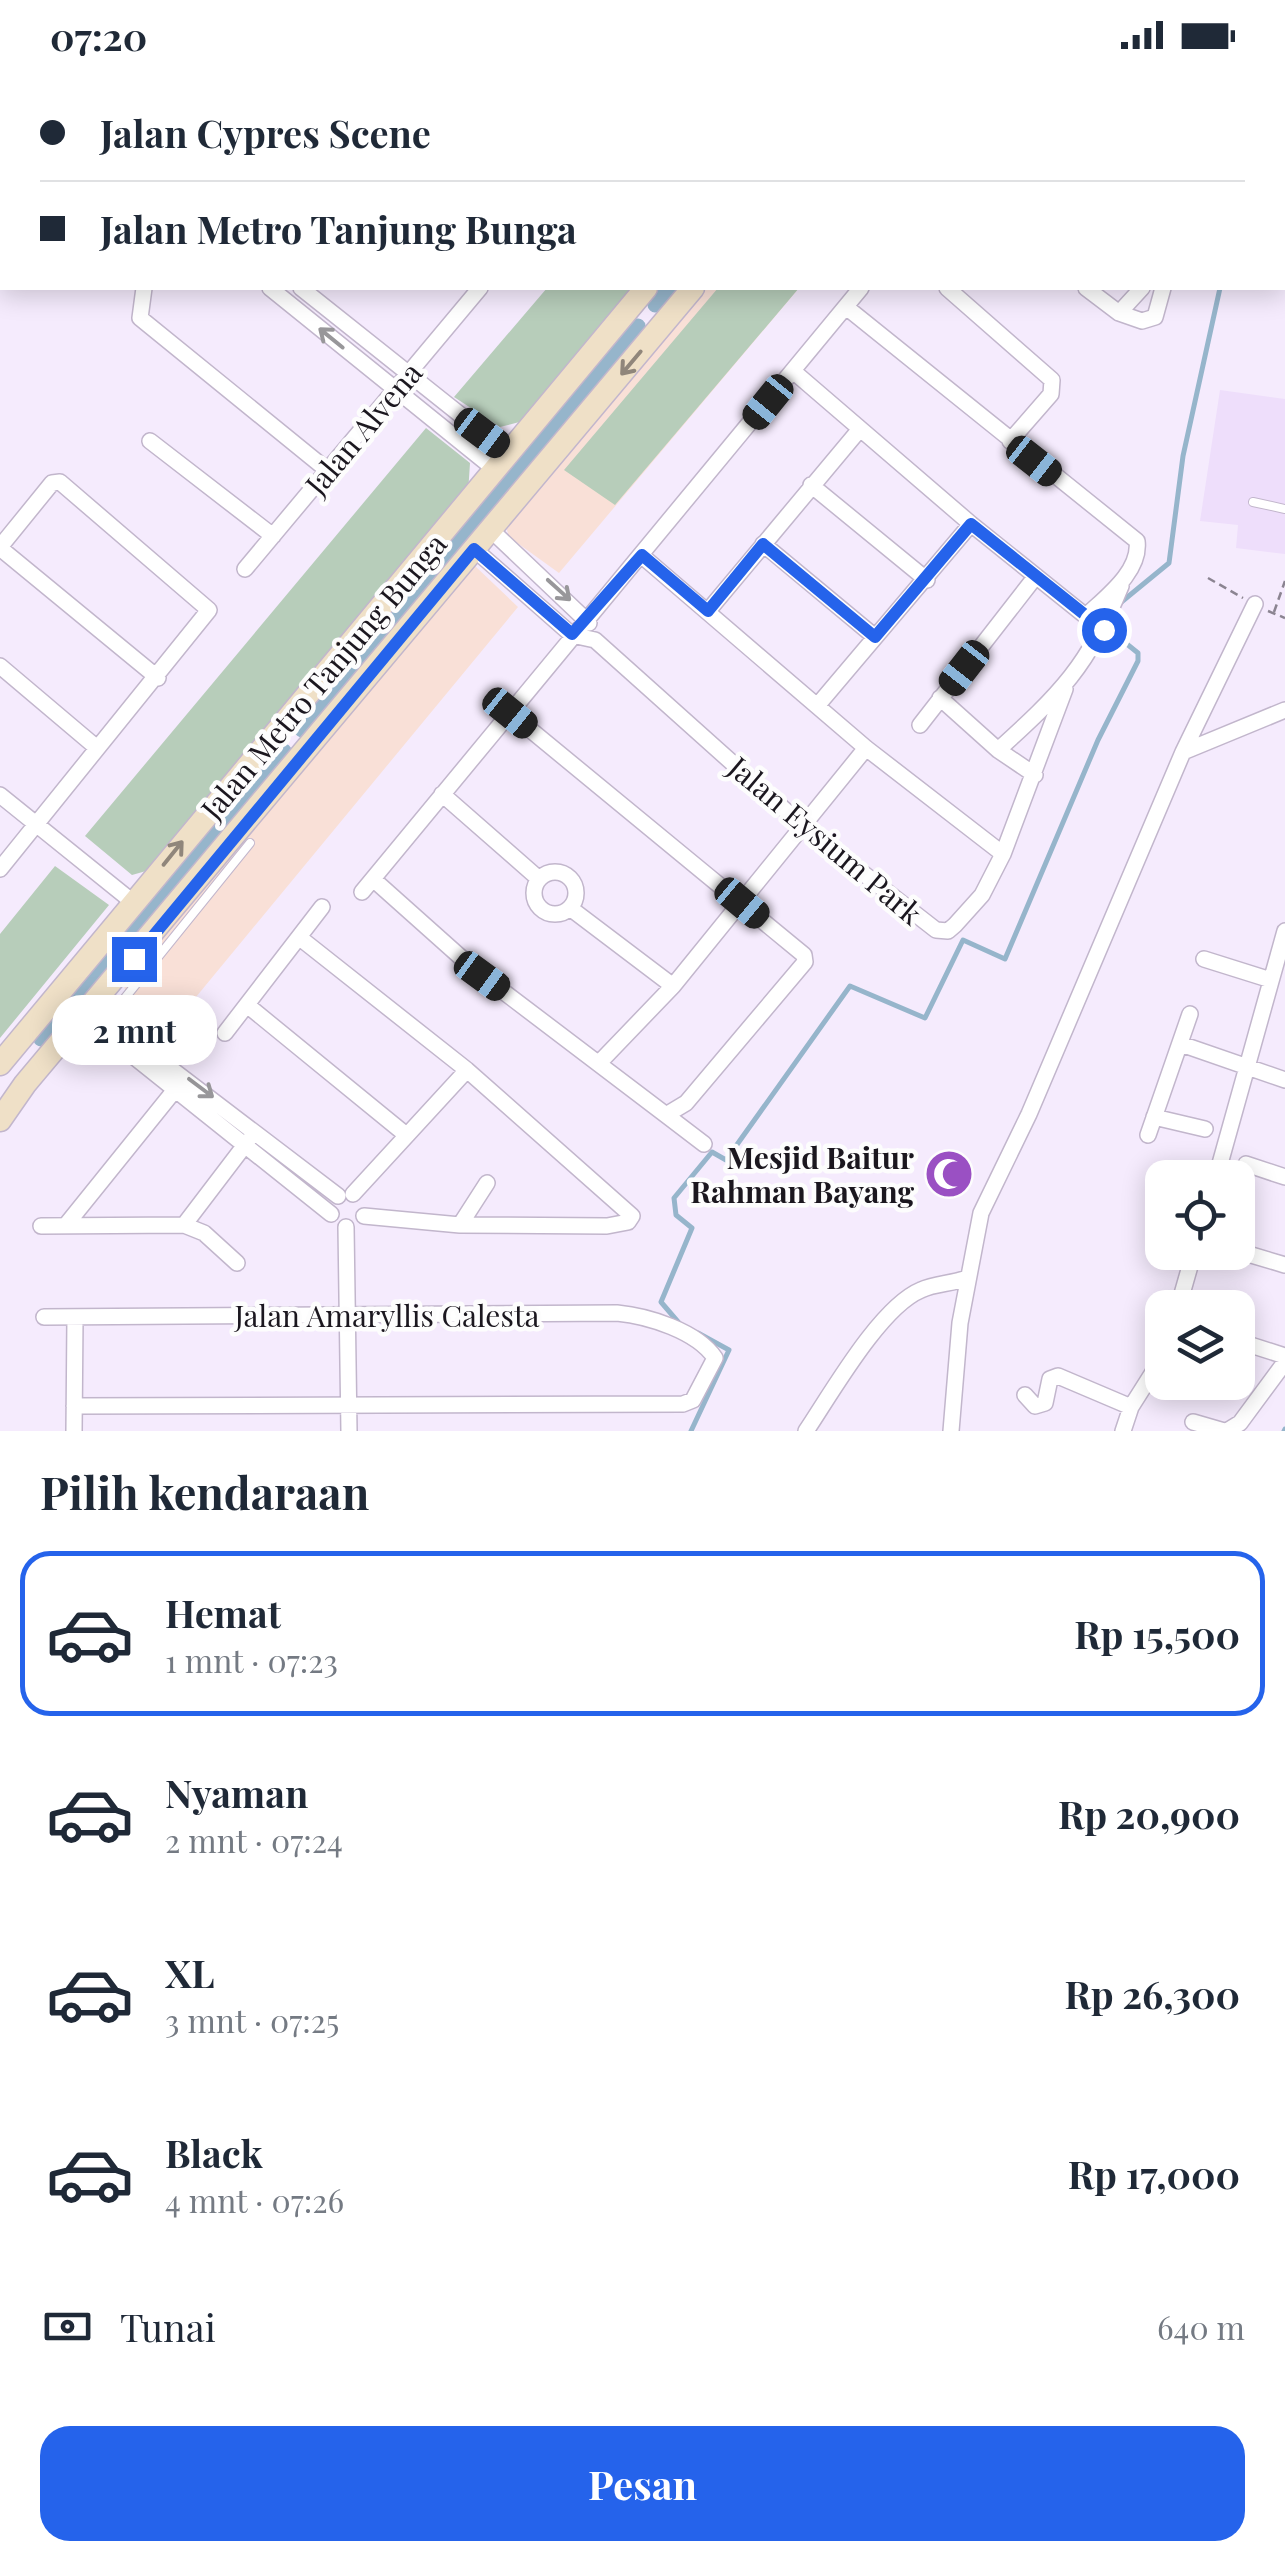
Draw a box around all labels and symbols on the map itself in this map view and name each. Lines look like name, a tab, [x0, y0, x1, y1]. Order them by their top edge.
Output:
one-way arrow	[319, 327, 345, 349]
one-way arrow	[620, 349, 642, 375]
street label: Jalan Alvena	[295, 353, 430, 504]
car	[737, 369, 799, 435]
car	[449, 403, 515, 463]
car	[1001, 431, 1067, 491]
street label: Jalan Metro Tanjung Bunga	[191, 524, 455, 828]
one-way arrow	[546, 578, 571, 601]
route start	[1082, 608, 1127, 653]
car	[934, 635, 994, 701]
car	[477, 682, 543, 744]
street label: Jalan Eysium Park	[720, 746, 932, 933]
one-way arrow	[162, 841, 184, 867]
car	[709, 872, 775, 934]
route end	[112, 937, 157, 982]
car	[449, 946, 515, 1006]
callout: 2 mnt	[52, 994, 216, 1064]
one-way arrow	[187, 1077, 214, 1098]
place label: Mesjid Baitur Rahman Bayang	[690, 1137, 914, 1211]
mosque icon: Mesjid Baitur Rahman Bayang	[923, 1148, 975, 1200]
street label: Jalan Amaryllis Calesta	[234, 1295, 540, 1335]

